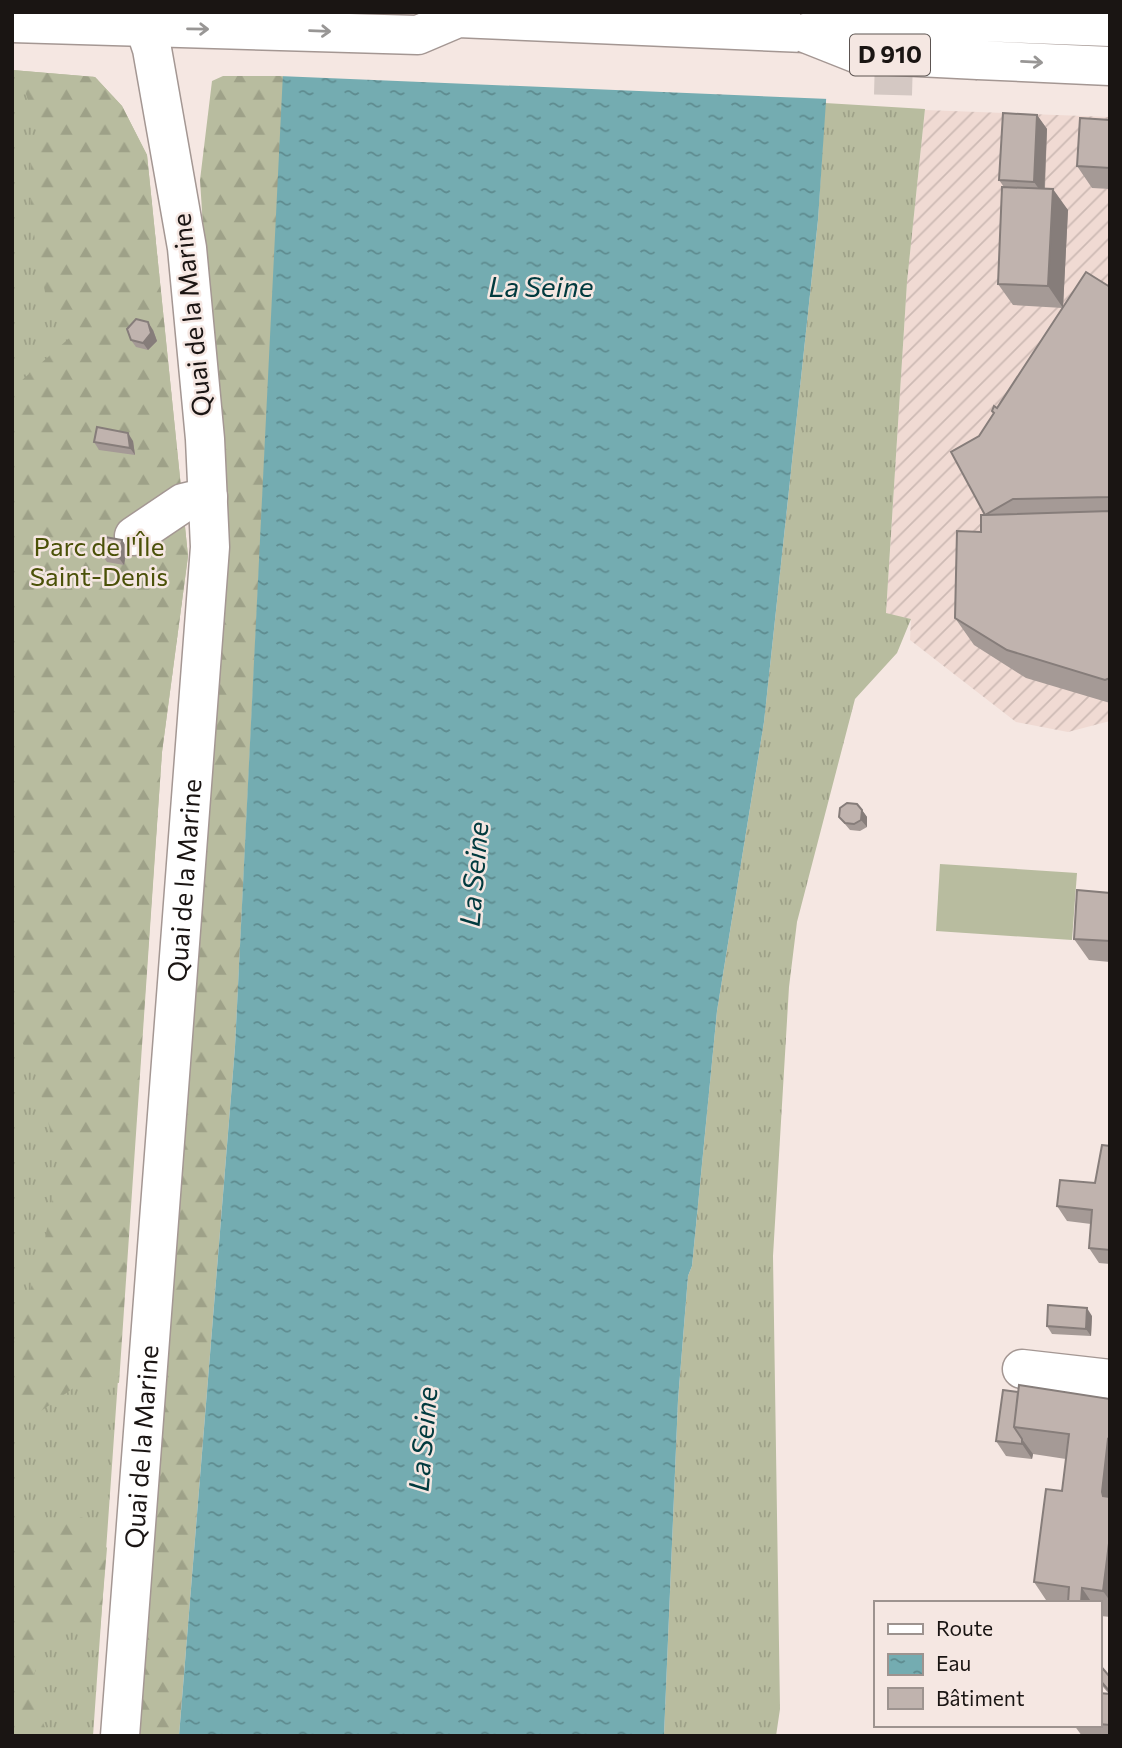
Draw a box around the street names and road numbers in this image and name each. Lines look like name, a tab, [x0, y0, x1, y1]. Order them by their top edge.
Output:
road number: D 910	[850, 34, 930, 76]
street label: Quai de la Marine	[164, 212, 217, 418]
street label: Quai de la Marine	[160, 777, 206, 983]
street label: Quai de la Marine	[117, 1344, 164, 1550]

